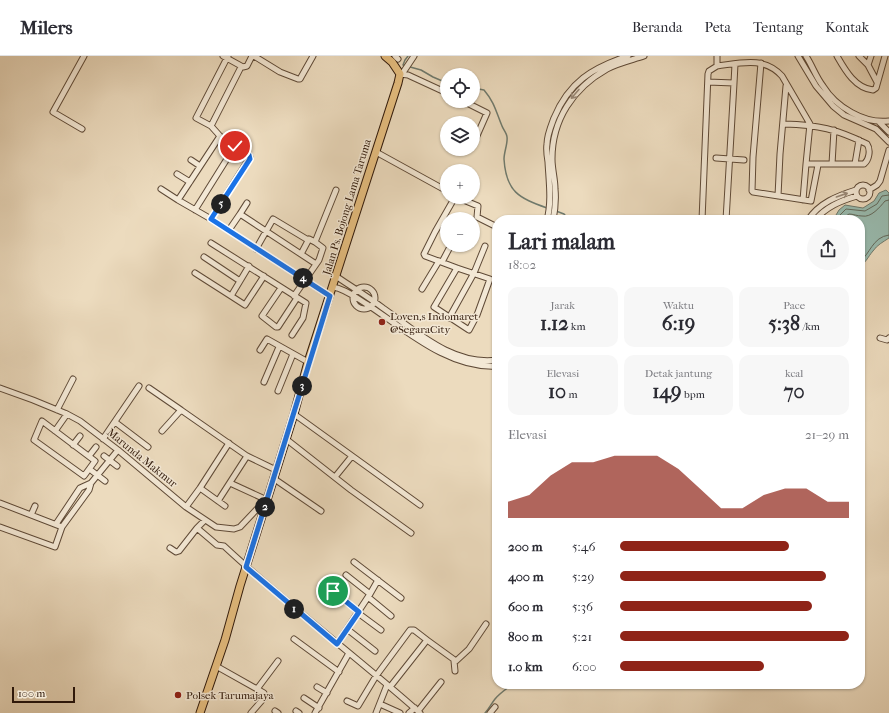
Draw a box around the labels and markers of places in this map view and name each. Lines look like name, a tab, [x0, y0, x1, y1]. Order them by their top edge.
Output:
pin	[218, 129, 252, 163]
pin: 5	[211, 194, 231, 214]
pin: 4	[293, 268, 313, 288]
place label: Loven,s Indomaret @SegaraCity	[390, 310, 478, 336]
marker: Loven,s Indomaret @SegaraCity	[377, 317, 387, 327]
pin: 3	[292, 376, 312, 396]
pin: 2	[255, 497, 275, 517]
pin	[316, 574, 350, 608]
pin: 1	[284, 599, 304, 619]
place label: Polsek Tarumajaya	[186, 689, 275, 702]
marker: Polsek Tarumajaya	[173, 690, 183, 700]

